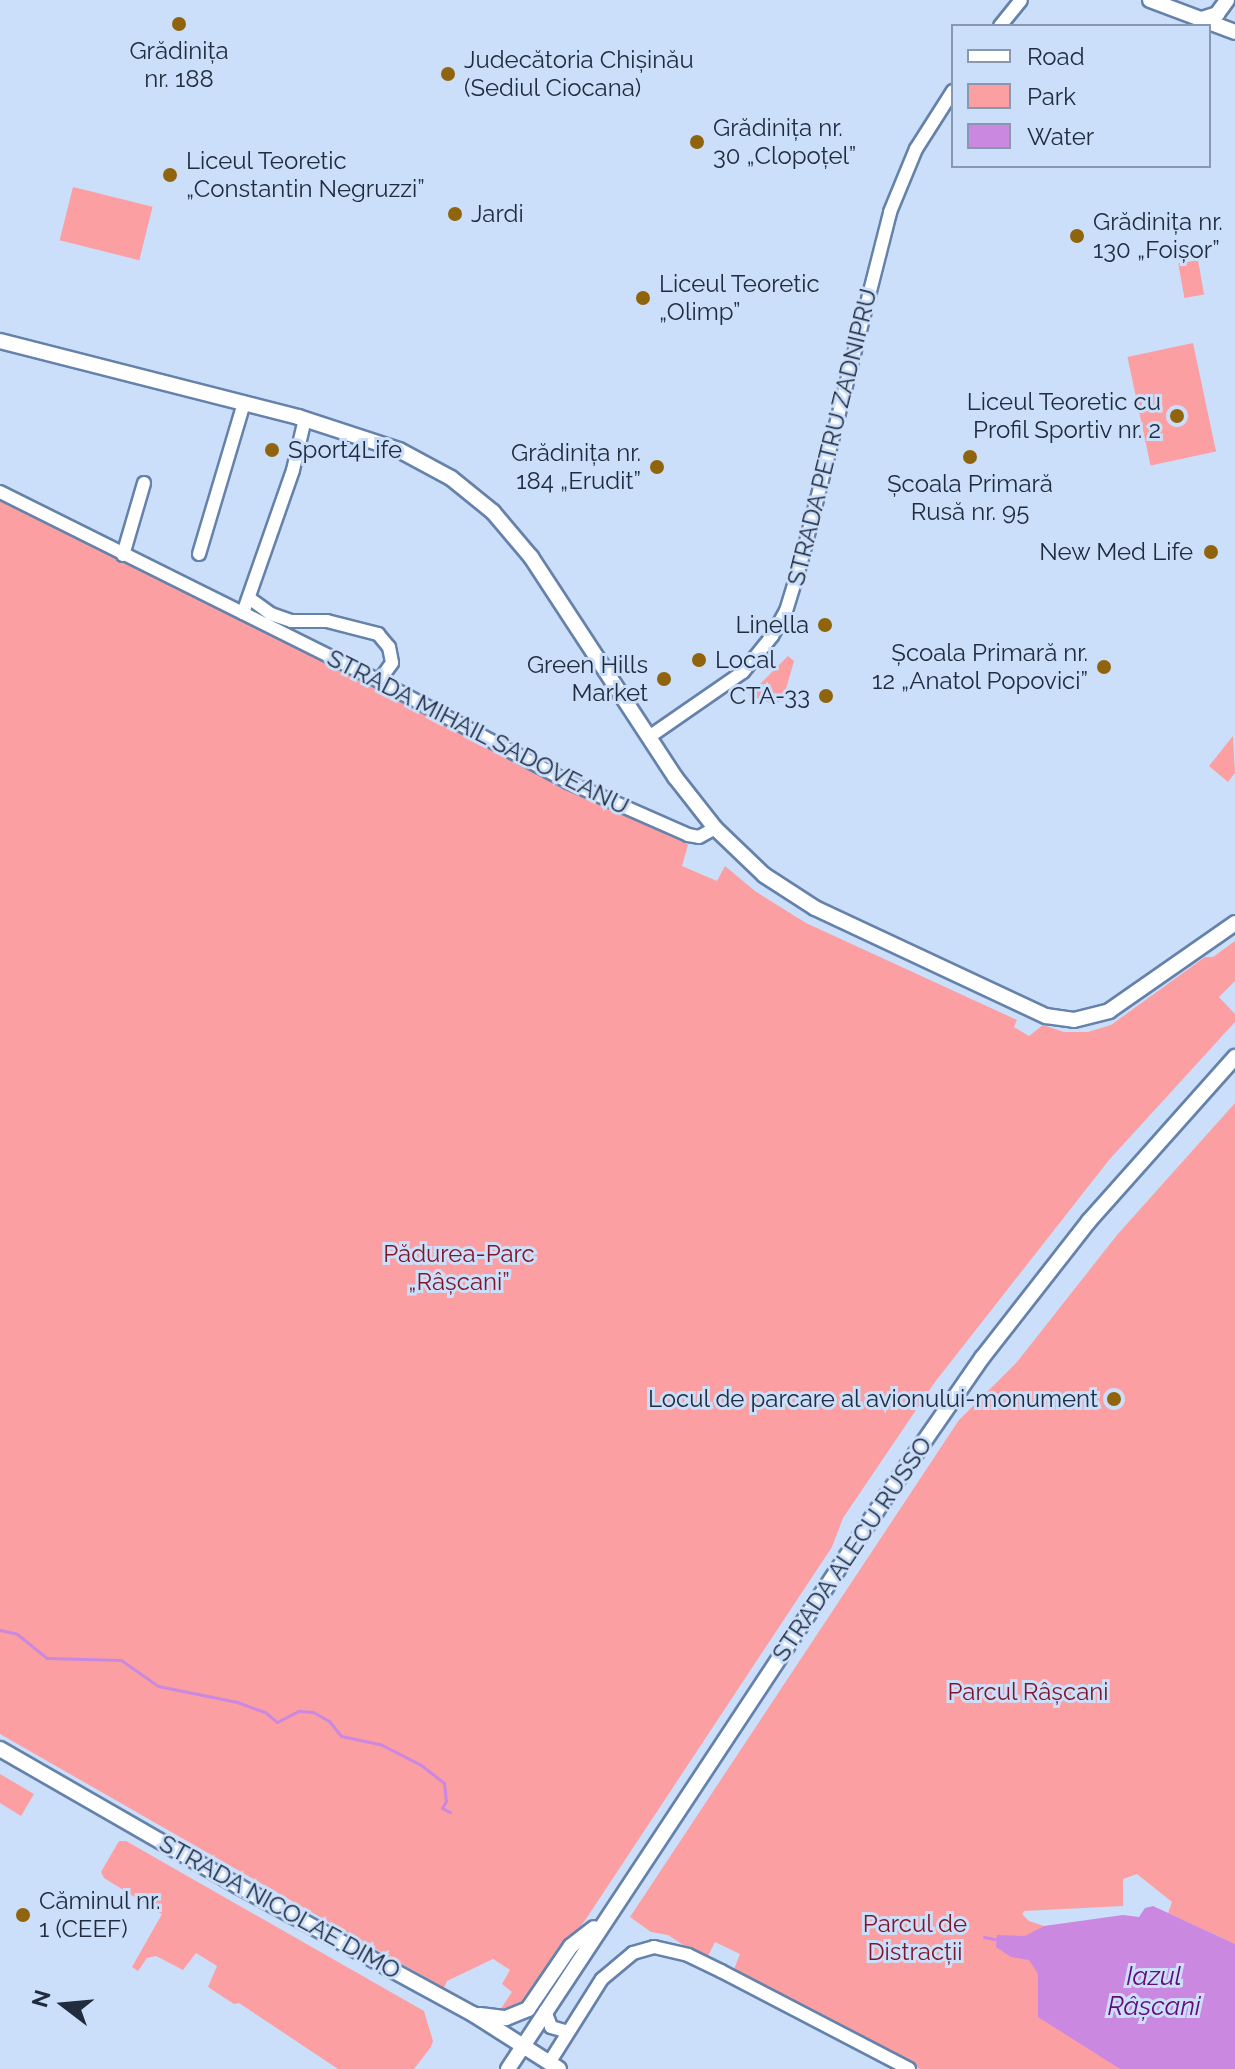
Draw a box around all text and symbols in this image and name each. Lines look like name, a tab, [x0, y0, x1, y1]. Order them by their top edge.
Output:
marker: Grădinița nr. 188	[170, 15, 188, 33]
legend	[951, 24, 1211, 168]
place label: Grădinița nr. 188	[129, 37, 229, 93]
text: Road	[1027, 42, 1085, 71]
place label: Judecătoria Chișinău (Sediul Ciocana)	[464, 46, 694, 102]
marker: Judecătoria Chișinău (Sediul Ciocana)	[439, 65, 457, 83]
text: Park	[1027, 82, 1076, 111]
place label: Grădinița nr. 30 „Clopoțel”	[713, 114, 856, 170]
text: Water	[1027, 122, 1094, 151]
marker: Grădinița nr. 30 „Clopoțel”	[688, 133, 706, 151]
place label: Liceul Teoretic „Constantin Negruzzi”	[186, 147, 425, 203]
marker: Liceul Teoretic „Constantin Negruzzi”	[161, 166, 179, 184]
place label: Jardi	[471, 200, 524, 228]
marker: Jardi	[446, 205, 464, 223]
place label: Grădinița nr. 130 „Foișor”	[1093, 208, 1223, 264]
marker: Grădinița nr. 130 „Foișor”	[1068, 227, 1086, 245]
place label: Liceul Teoretic „Olimp”	[659, 270, 821, 326]
street label: STRADA PETRU ZADNIPRU	[781, 285, 883, 589]
marker: Liceul Teoretic „Olimp”	[634, 289, 652, 307]
place label: Liceul Teoretic cu Profil Sportiv nr. 2	[965, 388, 1161, 444]
marker: Liceul Teoretic cu Profil Sportiv nr. 2	[1168, 407, 1186, 425]
place label: Sport4Life	[288, 436, 402, 464]
place label: Grădinița nr. 184 „Erudit”	[511, 439, 641, 495]
marker: Sport4Life	[263, 441, 281, 459]
marker: Școala Primară Rusă nr. 95	[961, 448, 979, 466]
marker: Grădinița nr. 184 „Erudit”	[648, 458, 666, 476]
place label: Școala Primară Rusă nr. 95	[887, 470, 1053, 526]
place label: New Med Life	[1038, 538, 1193, 566]
marker: New Med Life	[1200, 541, 1222, 563]
place label: Linella	[736, 611, 809, 639]
marker: Linella	[816, 616, 834, 634]
place label: Școala Primară nr. 12 „Anatol Popovici”	[871, 639, 1088, 695]
street label: STRADA MIHAIL SADOVEANU	[322, 643, 634, 821]
place label: Local	[715, 646, 776, 674]
place label: Green Hills Market	[527, 651, 648, 707]
marker: Local	[690, 651, 708, 669]
marker: Școala Primară nr. 12 „Anatol Popovici”	[1095, 658, 1113, 676]
marker: Green Hills Market	[655, 670, 673, 688]
place label: CTA-33	[730, 682, 810, 710]
marker: CTA-33	[817, 687, 835, 705]
park label: Pădurea-Parc „Râșcani”	[383, 1240, 535, 1296]
place label: Locul de parcare al avionului-monument	[647, 1385, 1098, 1413]
marker: Locul de parcare al avionului-monument	[1105, 1390, 1123, 1408]
street label: STRADA ALECU RUSSO	[766, 1431, 938, 1667]
park label: Parcul Râșcani	[947, 1678, 1109, 1706]
street label: STRADA NICOLAE DIMO	[154, 1829, 406, 1985]
place label: Căminul nr. 1 (CEEF)	[39, 1887, 161, 1943]
marker: Căminul nr. 1 (CEEF)	[14, 1906, 32, 1924]
park label: Parcul de Distracții	[862, 1910, 968, 1966]
water label: Iazul Râșcani	[1108, 1961, 1200, 2022]
north arrow	[24, 1965, 104, 2045]
text: N	[26, 1987, 56, 2010]

